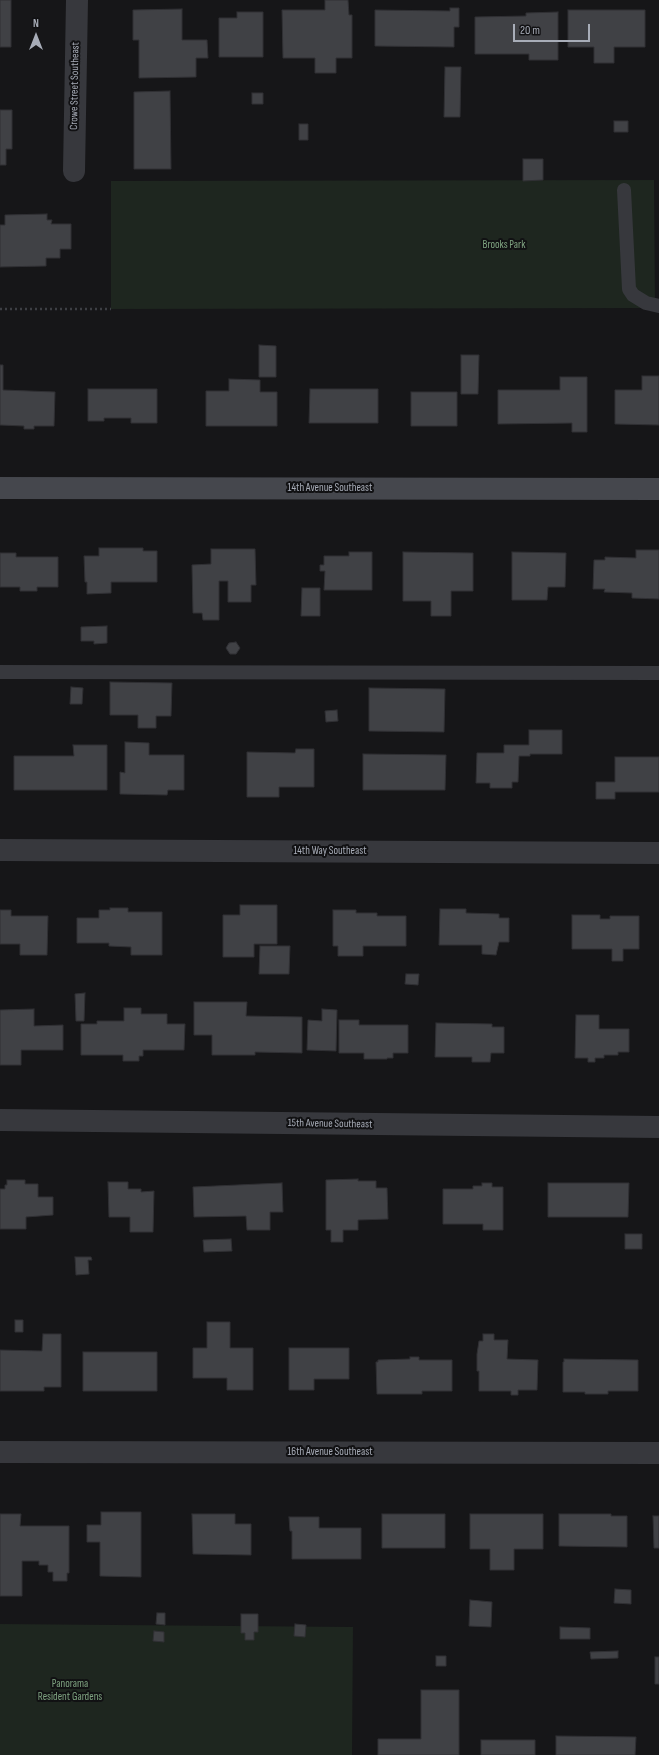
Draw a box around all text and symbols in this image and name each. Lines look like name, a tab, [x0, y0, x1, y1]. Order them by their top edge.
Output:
north arrow	[16, 16, 56, 56]
scale bar	[515, 16, 592, 42]
text: N	[33, 17, 39, 30]
text: 20 m	[520, 23, 540, 38]
street label: Crowe Street Southeast	[68, 42, 82, 130]
park label: Brooks Park	[483, 238, 525, 252]
street label: 14th Avenue Southeast	[288, 481, 372, 495]
street label: 14th Way Southeast	[293, 844, 367, 858]
street label: 15th Avenue Southeast	[288, 1117, 372, 1131]
street label: 16th Avenue Southeast	[287, 1445, 373, 1459]
park label: Panorama Resident Gardens	[38, 1677, 102, 1703]

